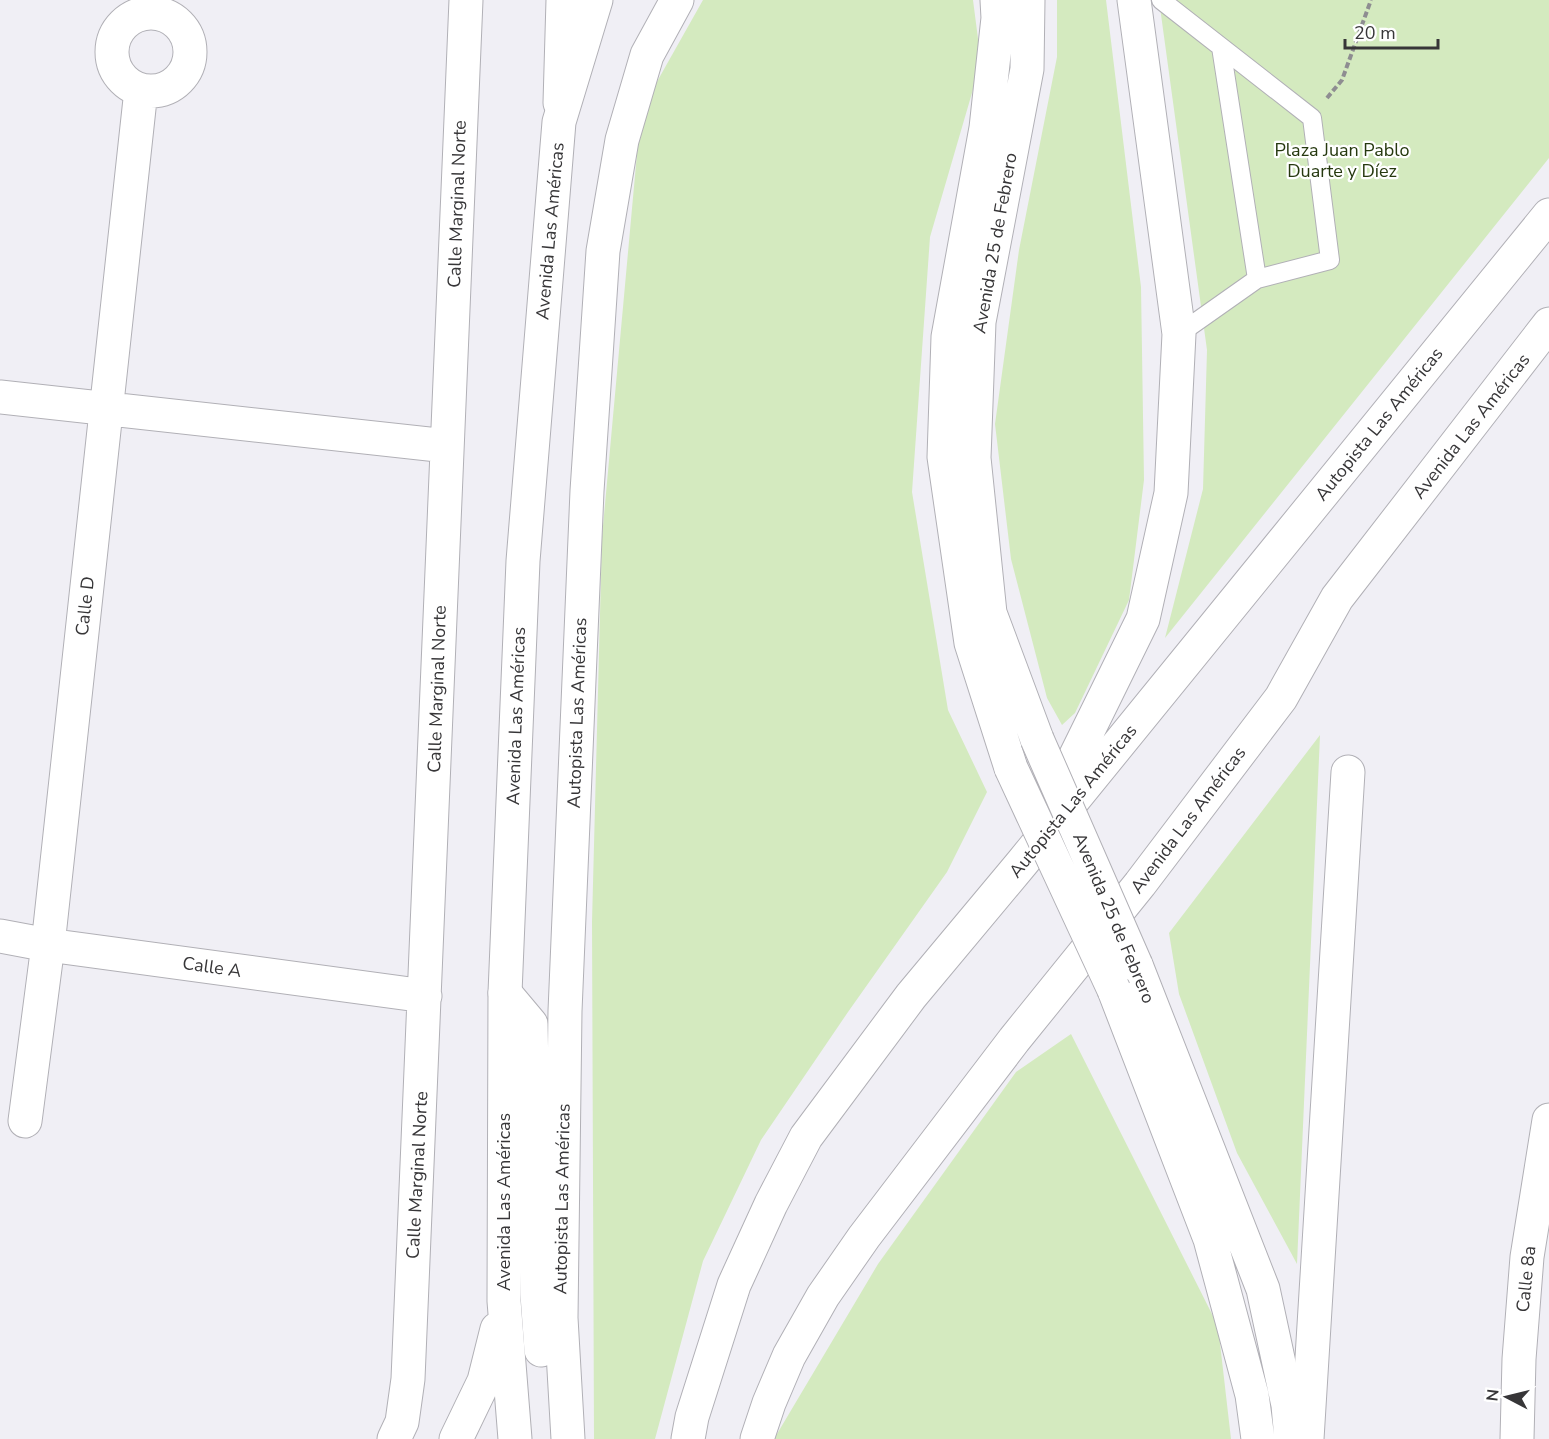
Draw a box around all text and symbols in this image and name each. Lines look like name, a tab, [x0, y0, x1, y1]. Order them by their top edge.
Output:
scale bar	[1345, 12, 1438, 50]
text: 20 m	[1354, 21, 1396, 45]
street label: Calle Marginal Norte	[442, 120, 472, 288]
park label: Plaza Juan Pablo Duarte y Díez	[1274, 138, 1410, 183]
street label: Avenida Las Américas	[530, 141, 570, 321]
street label: Avenida 25 de Febrero	[967, 151, 1023, 335]
street label: Autopista Las Américas	[1310, 342, 1448, 506]
street label: Avenida Las Américas	[1407, 348, 1535, 504]
street label: Calle D	[70, 575, 100, 637]
street label: Calle Marginal Norte	[422, 605, 452, 773]
street label: Autopista Las Américas	[562, 617, 592, 809]
street label: Avenida Las Américas	[501, 627, 531, 805]
street label: Autopista Las Américas	[1004, 719, 1142, 883]
street label: Avenida Las Américas	[1125, 742, 1251, 898]
street label: Avenida 25 de Febrero	[1067, 829, 1161, 1007]
street label: Calle A	[181, 951, 243, 983]
street label: Calle Marginal Norte	[401, 1091, 433, 1259]
street label: Autopista Las Américas	[548, 1103, 576, 1295]
street label: Avenida Las Américas	[492, 1113, 516, 1291]
street label: Calle 8a	[1511, 1245, 1541, 1313]
north arrow	[1477, 1367, 1537, 1427]
text: N	[1481, 1388, 1505, 1403]

